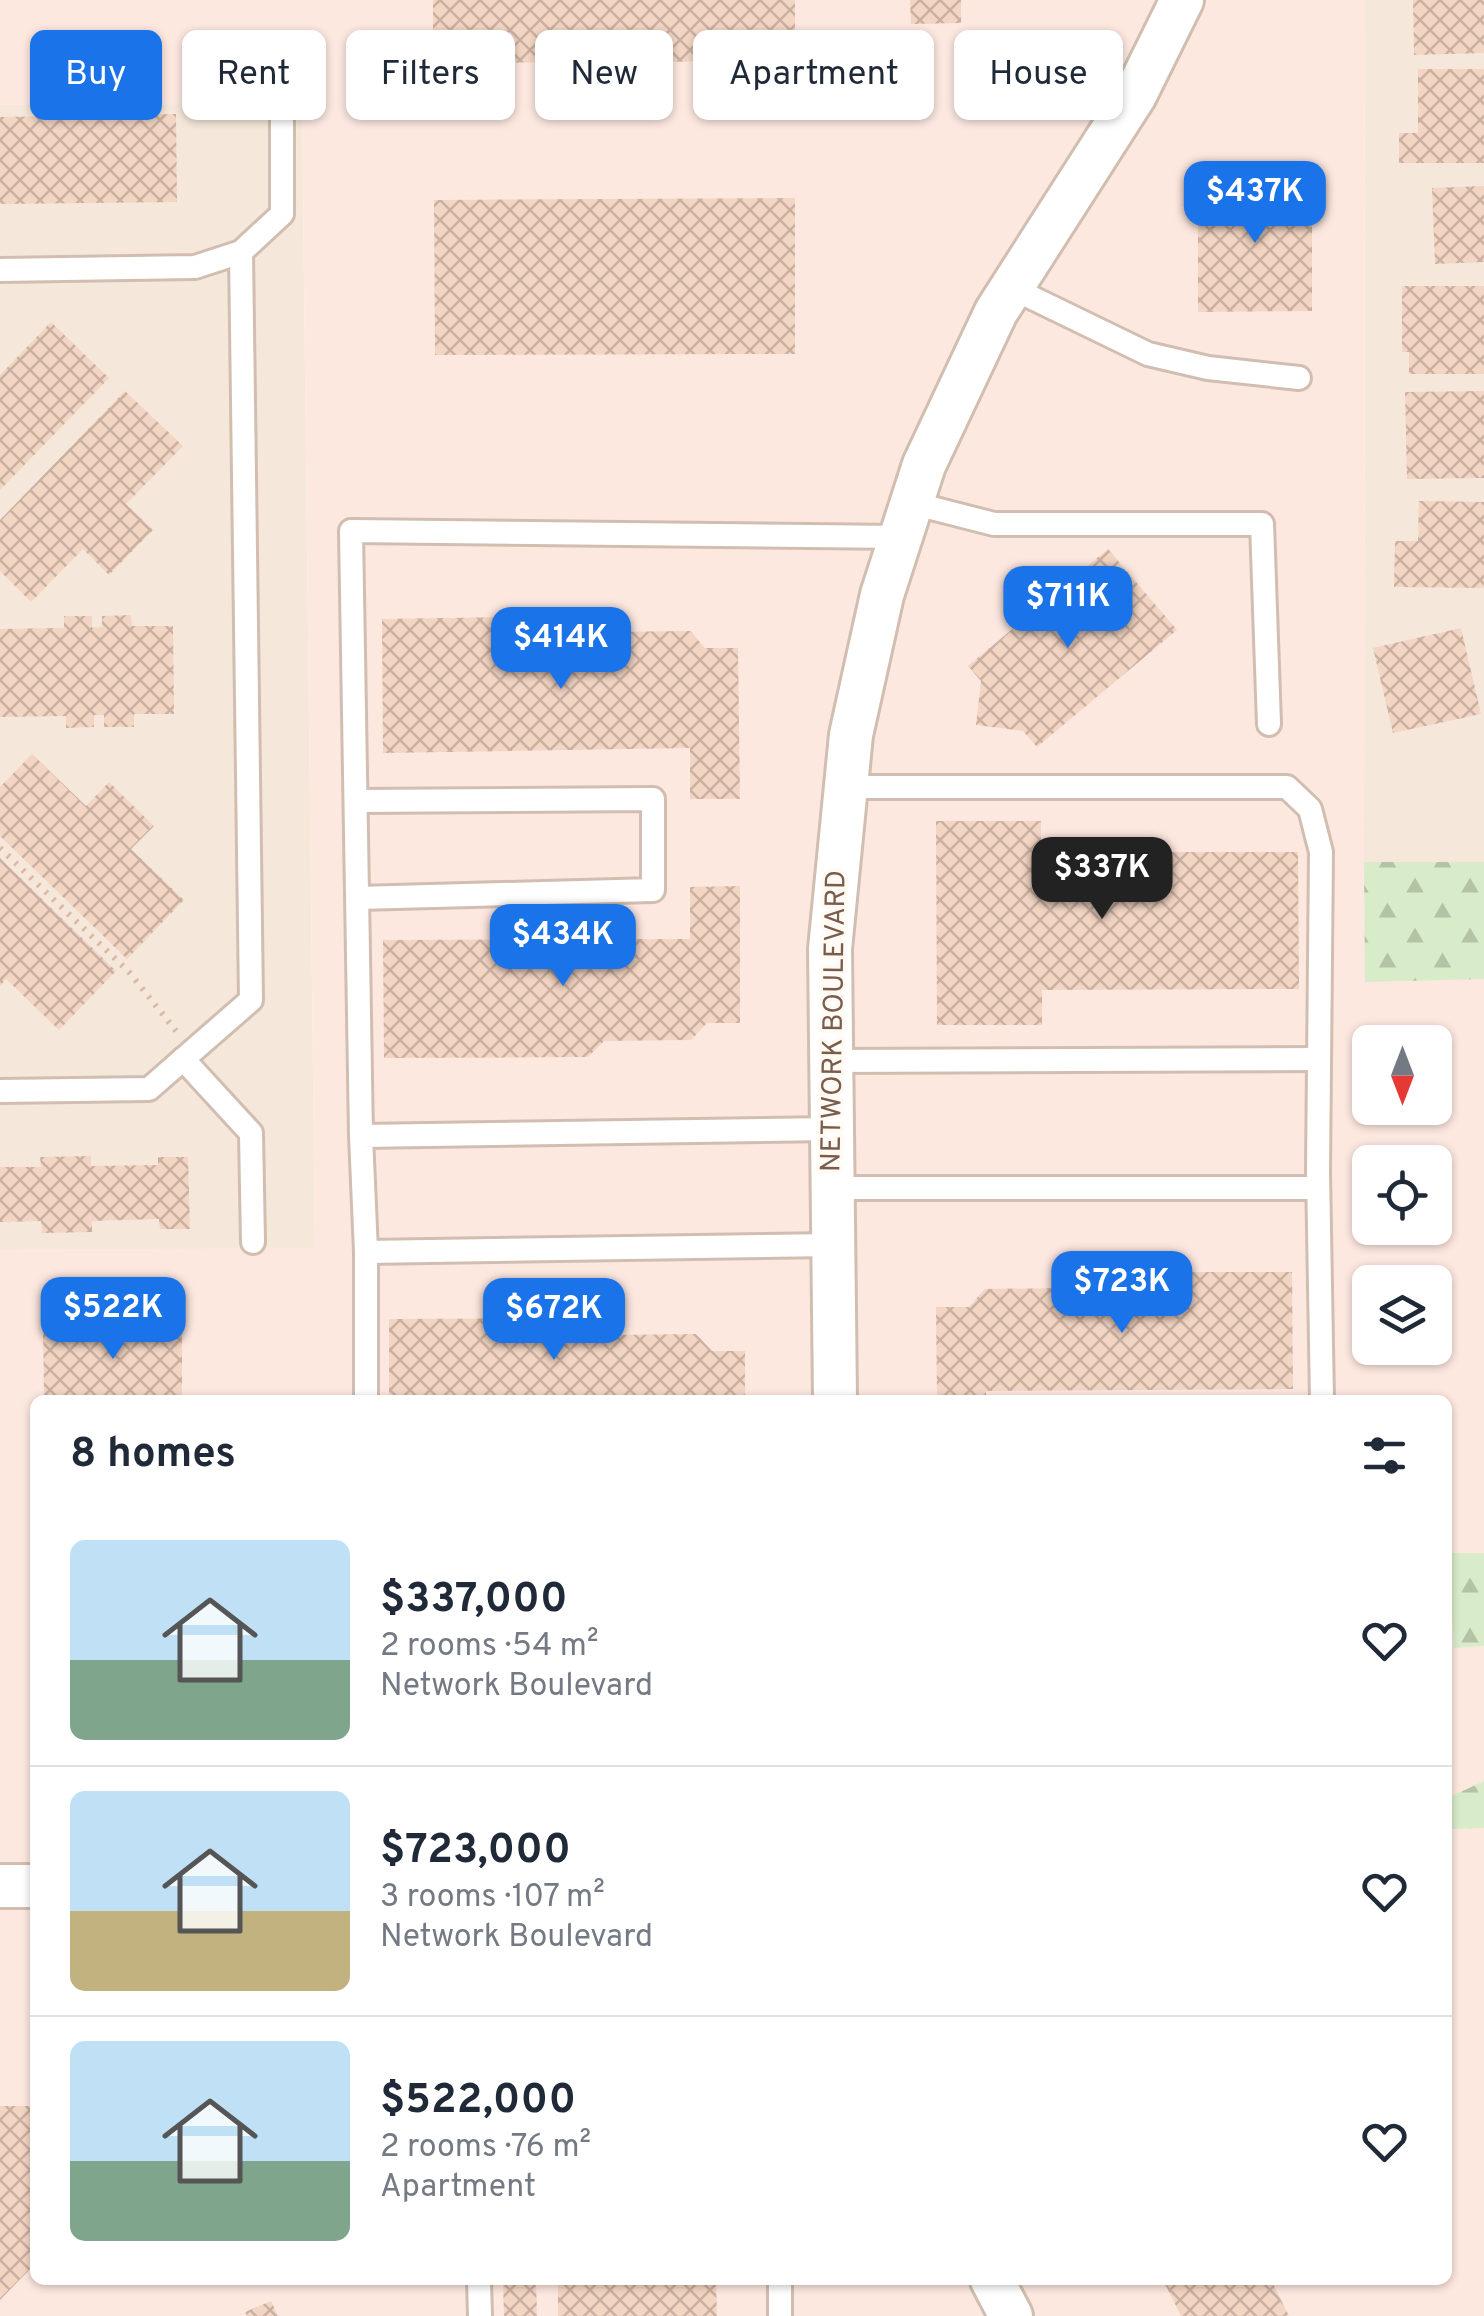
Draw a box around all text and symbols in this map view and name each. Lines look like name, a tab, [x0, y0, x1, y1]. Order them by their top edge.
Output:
chip: Buy	[30, 30, 162, 120]
chip: Rent	[182, 30, 326, 120]
chip: Filters	[346, 30, 515, 120]
chip: New	[535, 30, 673, 120]
chip: Apartment	[693, 30, 934, 120]
chip: House	[954, 30, 1123, 120]
pin: $437K	[1185, 161, 1325, 246]
text: $437K	[1206, 173, 1304, 213]
pin: $711K	[998, 566, 1138, 651]
text: $711K	[1025, 578, 1111, 618]
pin: $414K	[491, 607, 631, 692]
text: $414K	[513, 619, 609, 659]
pin: $337K	[1032, 837, 1172, 922]
text: $337K	[1054, 849, 1150, 889]
street label: NETWORK BOULEVARD	[814, 870, 856, 1172]
pin: $434K	[493, 904, 633, 989]
text: $434K	[512, 916, 614, 956]
north arrow	[1352, 1025, 1452, 1125]
map controls	[1352, 1025, 1452, 1365]
button: locate	[1352, 1145, 1452, 1245]
pin: $723K	[1052, 1251, 1192, 1336]
text: $723K	[1073, 1263, 1171, 1303]
button: layers	[1352, 1265, 1452, 1365]
pin: $522K	[43, 1277, 183, 1362]
pin: $672K	[484, 1278, 624, 1363]
text: $522K	[63, 1289, 163, 1329]
text: $672K	[505, 1290, 603, 1330]
icon: filters	[1357, 1428, 1412, 1483]
text: 8 homes	[70, 1429, 236, 1482]
text: $337,000	[380, 1574, 568, 1627]
icon: home	[150, 1580, 270, 1700]
icon: heart	[1357, 1613, 1412, 1668]
text: 2 rooms · 54 m²	[380, 1627, 599, 1667]
text: Network Boulevard	[380, 1667, 653, 1707]
text: $723,000	[380, 1825, 571, 1878]
icon: home	[150, 1831, 270, 1951]
icon: heart	[1357, 1864, 1412, 1919]
text: 3 rooms · 107 m²	[380, 1878, 605, 1918]
text: Network Boulevard	[380, 1918, 653, 1958]
text: $522,000	[380, 2075, 576, 2128]
icon: home	[150, 2081, 270, 2201]
icon: heart	[1357, 2114, 1412, 2169]
text: 2 rooms · 76 m²	[380, 2128, 591, 2168]
text: Apartment	[380, 2168, 536, 2208]

